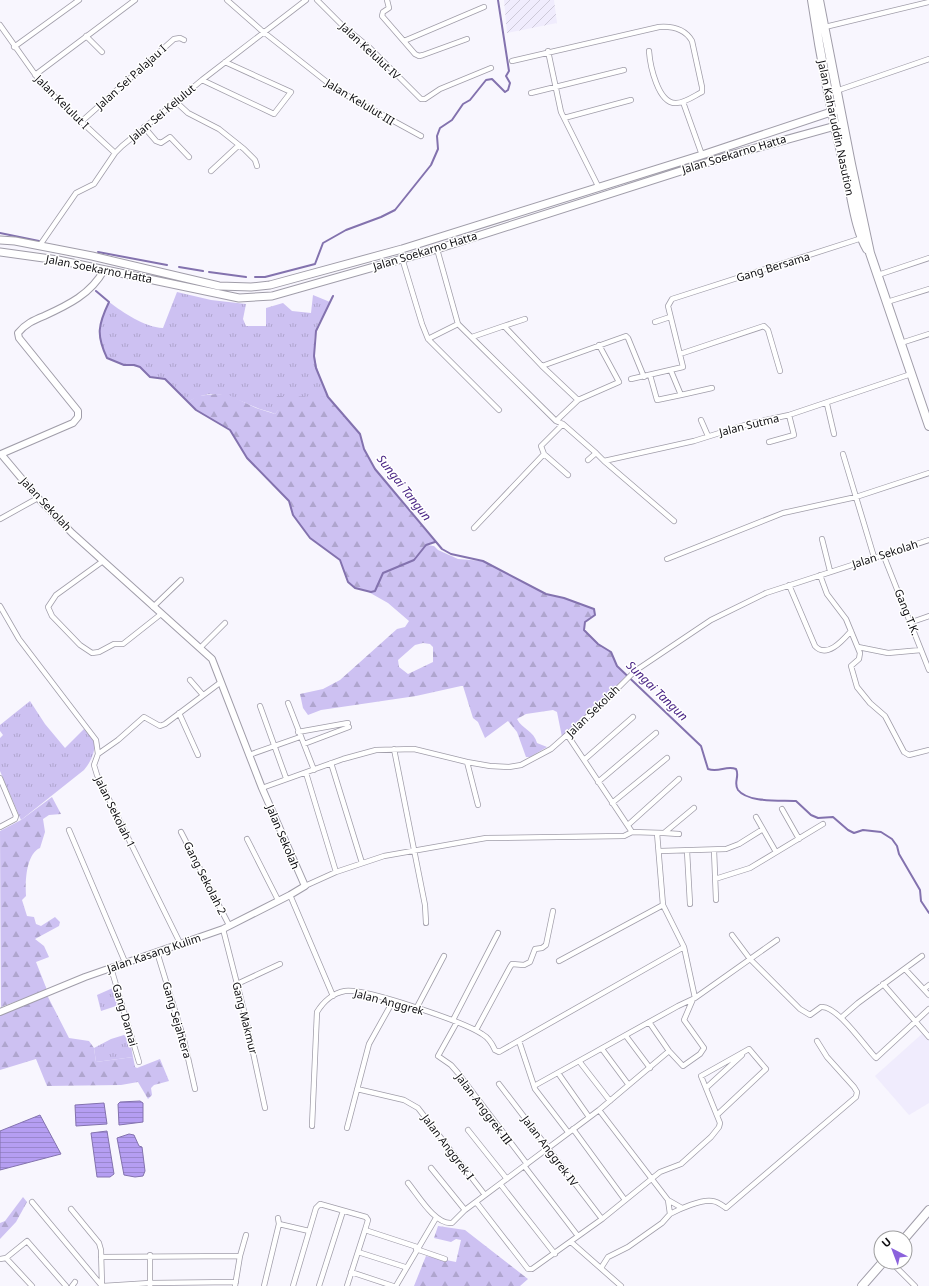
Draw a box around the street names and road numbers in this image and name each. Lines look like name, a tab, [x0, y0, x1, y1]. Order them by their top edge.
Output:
street label: Jalan Kelulut IV	[336, 18, 404, 83]
street label: Jalan Sei Palajau I	[91, 41, 169, 113]
street label: Jalan Kaharuddin Nasution	[815, 58, 858, 197]
street label: Jalan Kelulut I	[31, 71, 93, 132]
street label: Jalan Kelulut III	[322, 75, 398, 128]
street label: Jalan Sei Kelulut	[125, 80, 198, 145]
street label: Jalan Soekarno Hatta	[679, 131, 788, 177]
street label: Jalan Soekarno Hatta	[370, 228, 479, 274]
street label: Gang Bersama	[734, 248, 812, 285]
street label: Jalan Soekarno Hatta	[44, 251, 154, 286]
street label: Jalan Sutma	[716, 410, 780, 439]
street label: Jalan Sekolah	[17, 473, 75, 534]
street label: Jalan Sekolah	[849, 536, 920, 572]
street label: Gang T.K.	[891, 586, 924, 637]
street label: Jalan Sekolah	[562, 681, 622, 740]
street label: Jalan Sekolah 1	[91, 773, 139, 850]
street label: Jalan Sekolah	[263, 801, 304, 871]
street label: Gang Sekolah 2	[181, 839, 230, 917]
street label: Jalan Kasang Kulim	[104, 929, 203, 976]
street label: Gang Sejahtera	[159, 980, 196, 1060]
street label: Gang Makmur	[229, 980, 262, 1056]
street label: Gang Damai	[109, 982, 142, 1048]
street label: Jalan Anggrek	[352, 985, 426, 1018]
street label: Jalan Anggrek III	[452, 1069, 516, 1148]
street label: Jalan Anggrek I	[418, 1110, 478, 1183]
street label: Jalan Anggrek IV	[518, 1112, 582, 1189]

